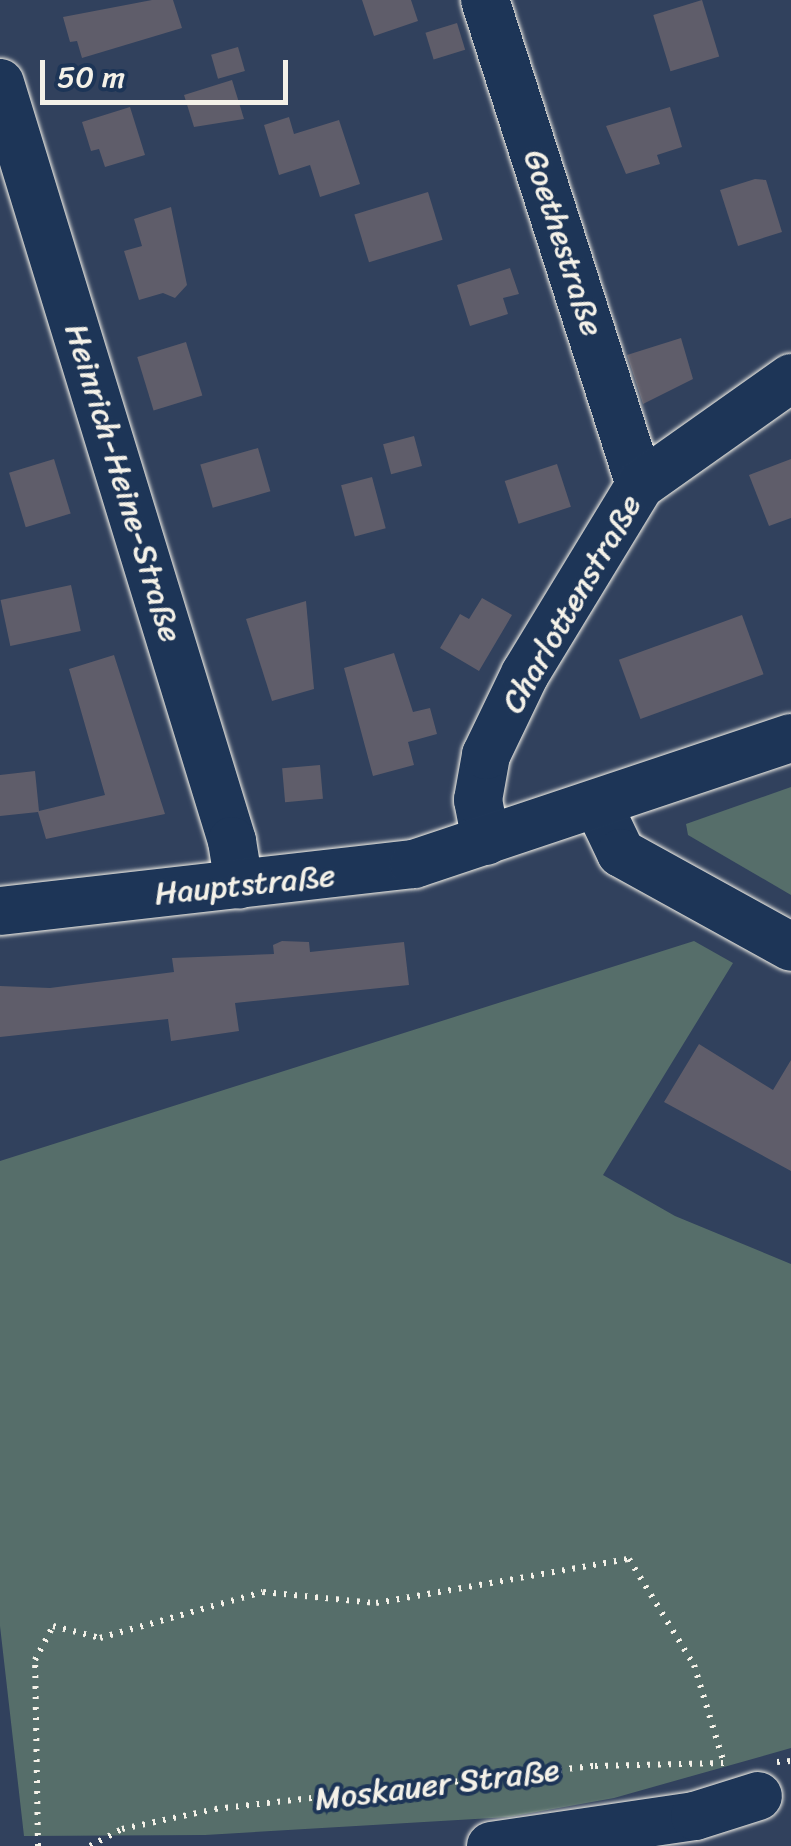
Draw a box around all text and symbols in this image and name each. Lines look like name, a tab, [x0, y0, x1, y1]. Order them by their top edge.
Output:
scale bar	[45, 40, 292, 102]
text: 50 m	[57, 50, 125, 104]
street label: Goethestraße	[515, 145, 611, 341]
street label: Heinrich-Heine-Straße	[56, 319, 190, 647]
street label: Charlottenstraße	[494, 488, 650, 720]
street label: Hauptstraße	[153, 856, 337, 914]
street label: Moskauer Straße	[312, 1751, 562, 1819]

